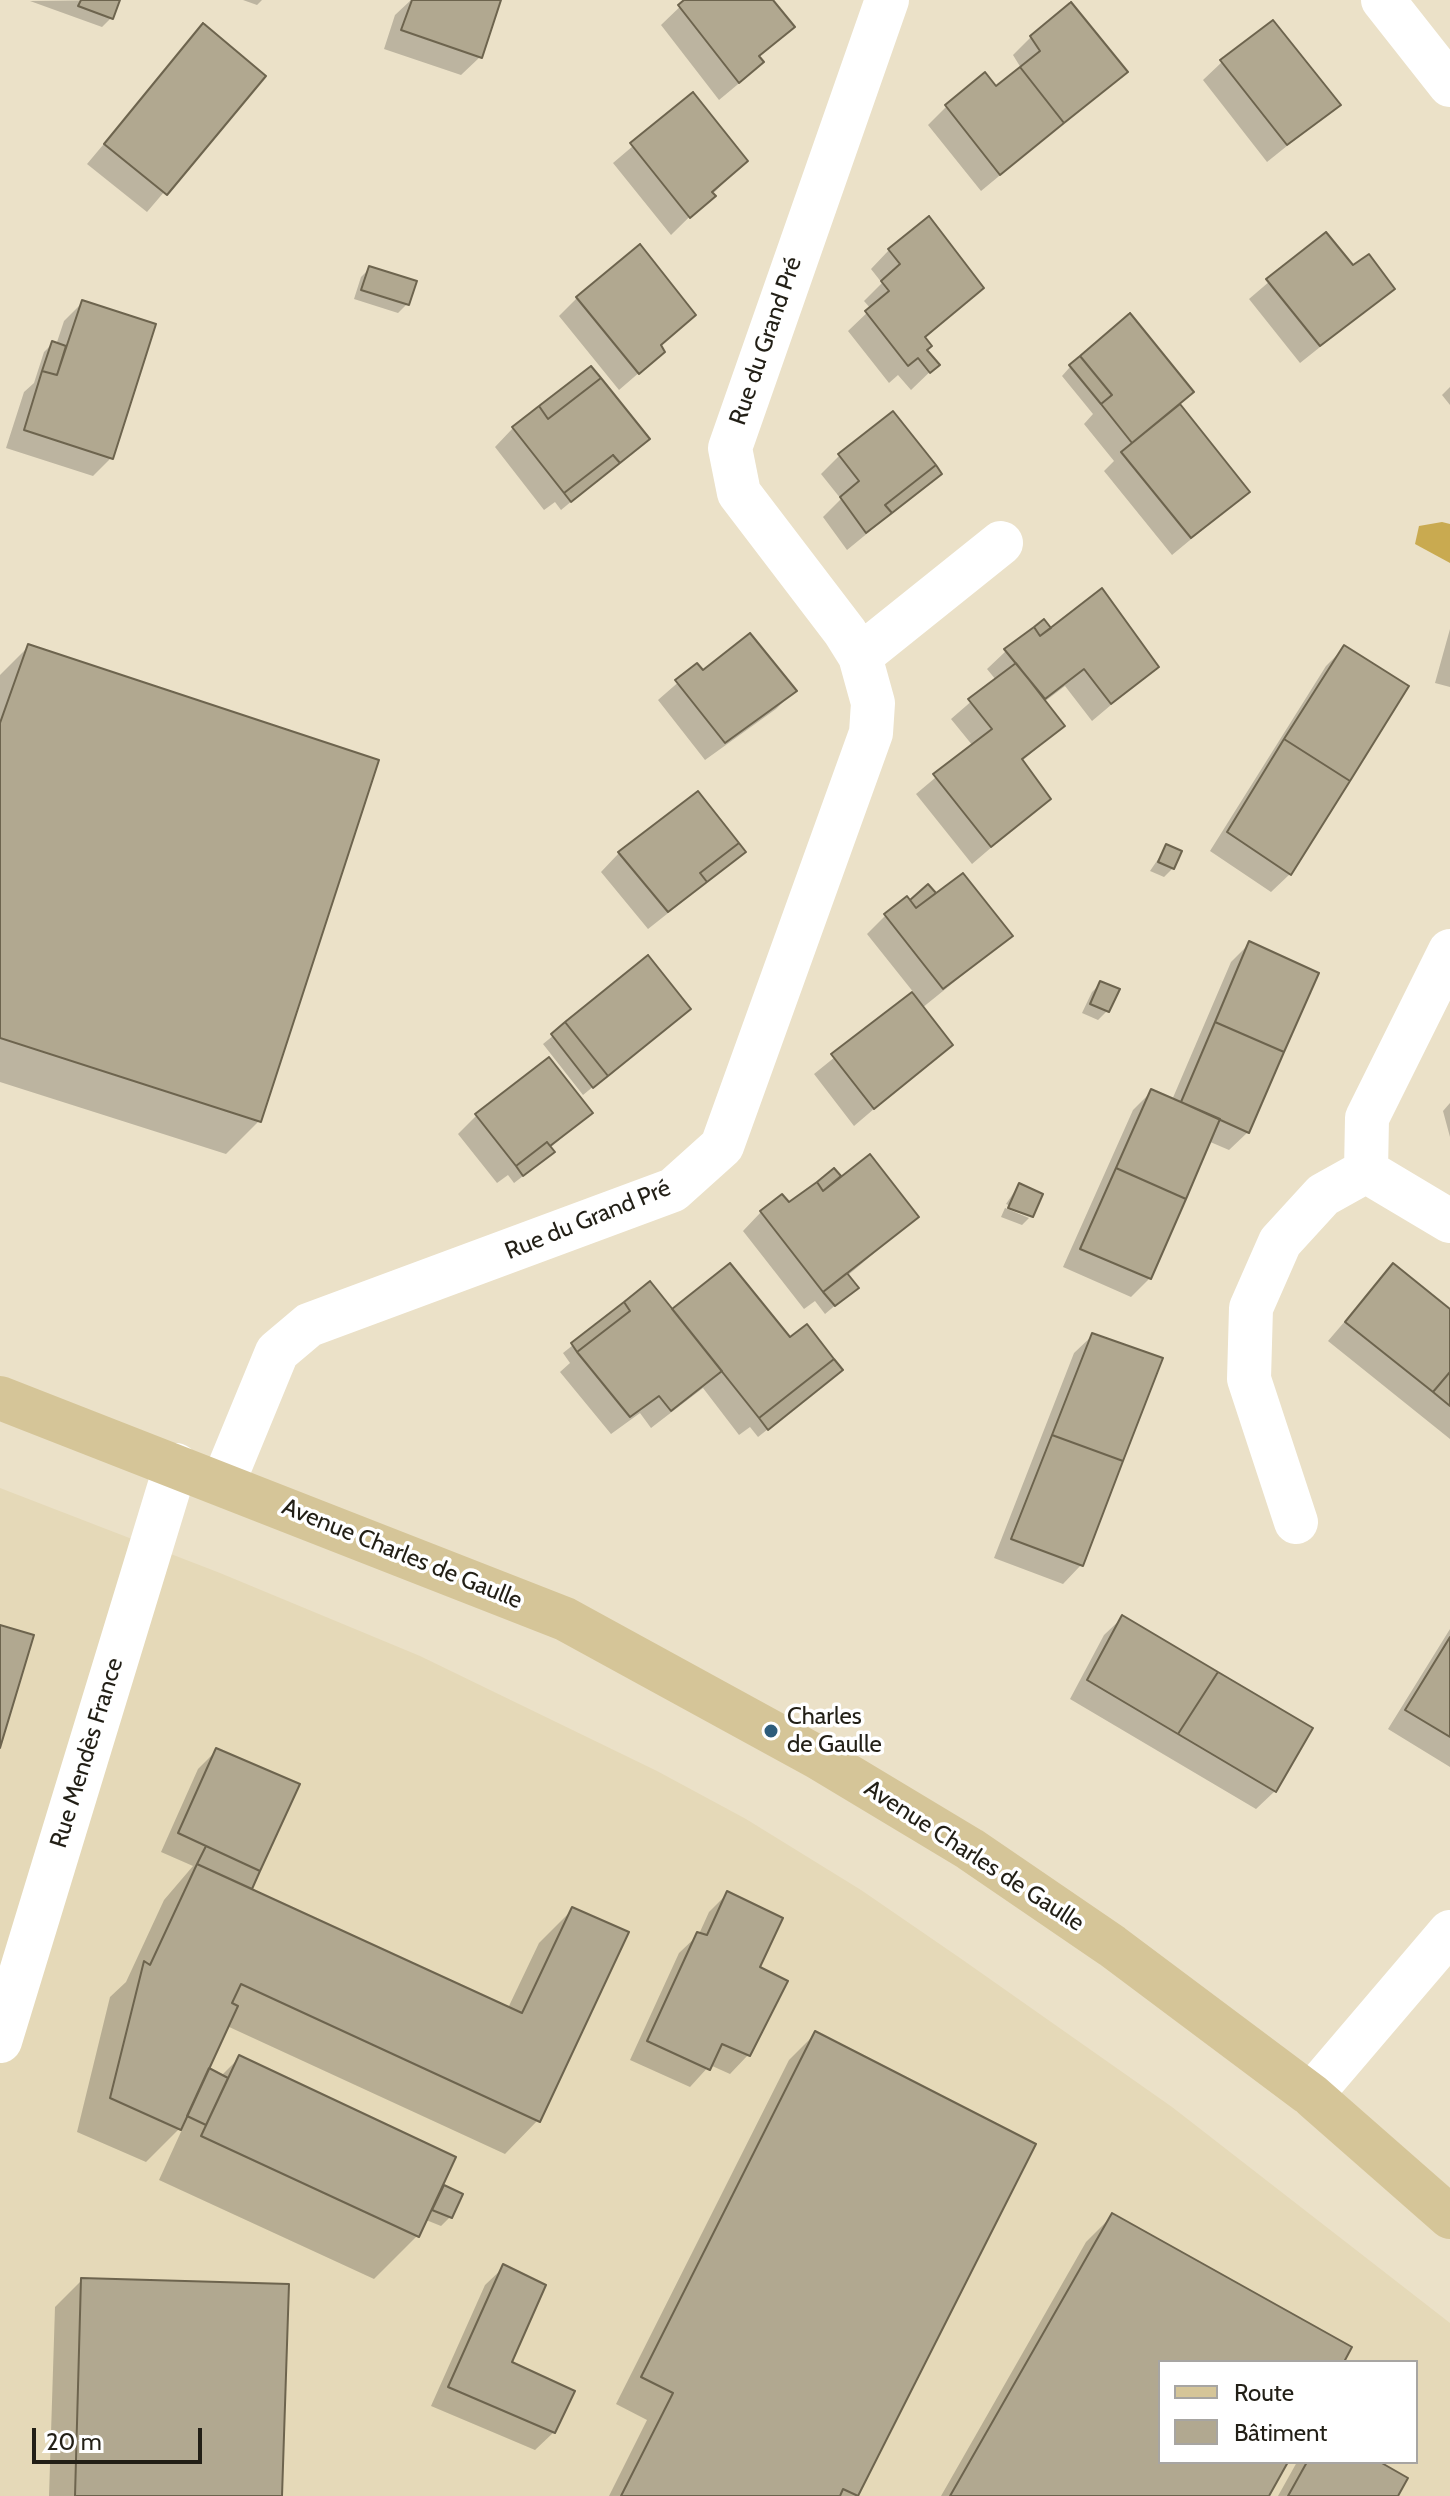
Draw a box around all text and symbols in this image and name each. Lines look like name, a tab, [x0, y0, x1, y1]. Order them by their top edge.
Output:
street label: Rue du Grand Pré	[724, 253, 808, 429]
street label: Rue du Grand Pré	[501, 1174, 675, 1266]
street label: Avenue Charles de Gaulle	[278, 1493, 526, 1615]
street label: Rue Mendès France	[44, 1655, 130, 1851]
place label: Charles de Gaulle	[787, 1703, 882, 1759]
marker: Charles de Gaulle	[762, 1722, 780, 1740]
street label: Avenue Charles de Gaulle	[859, 1774, 1089, 1938]
legend	[1158, 2360, 1418, 2464]
text: Route	[1234, 2378, 1294, 2407]
scale bar	[36, 2412, 206, 2462]
text: Bâtiment	[1234, 2418, 1327, 2447]
text: 20 m	[46, 2427, 102, 2456]

